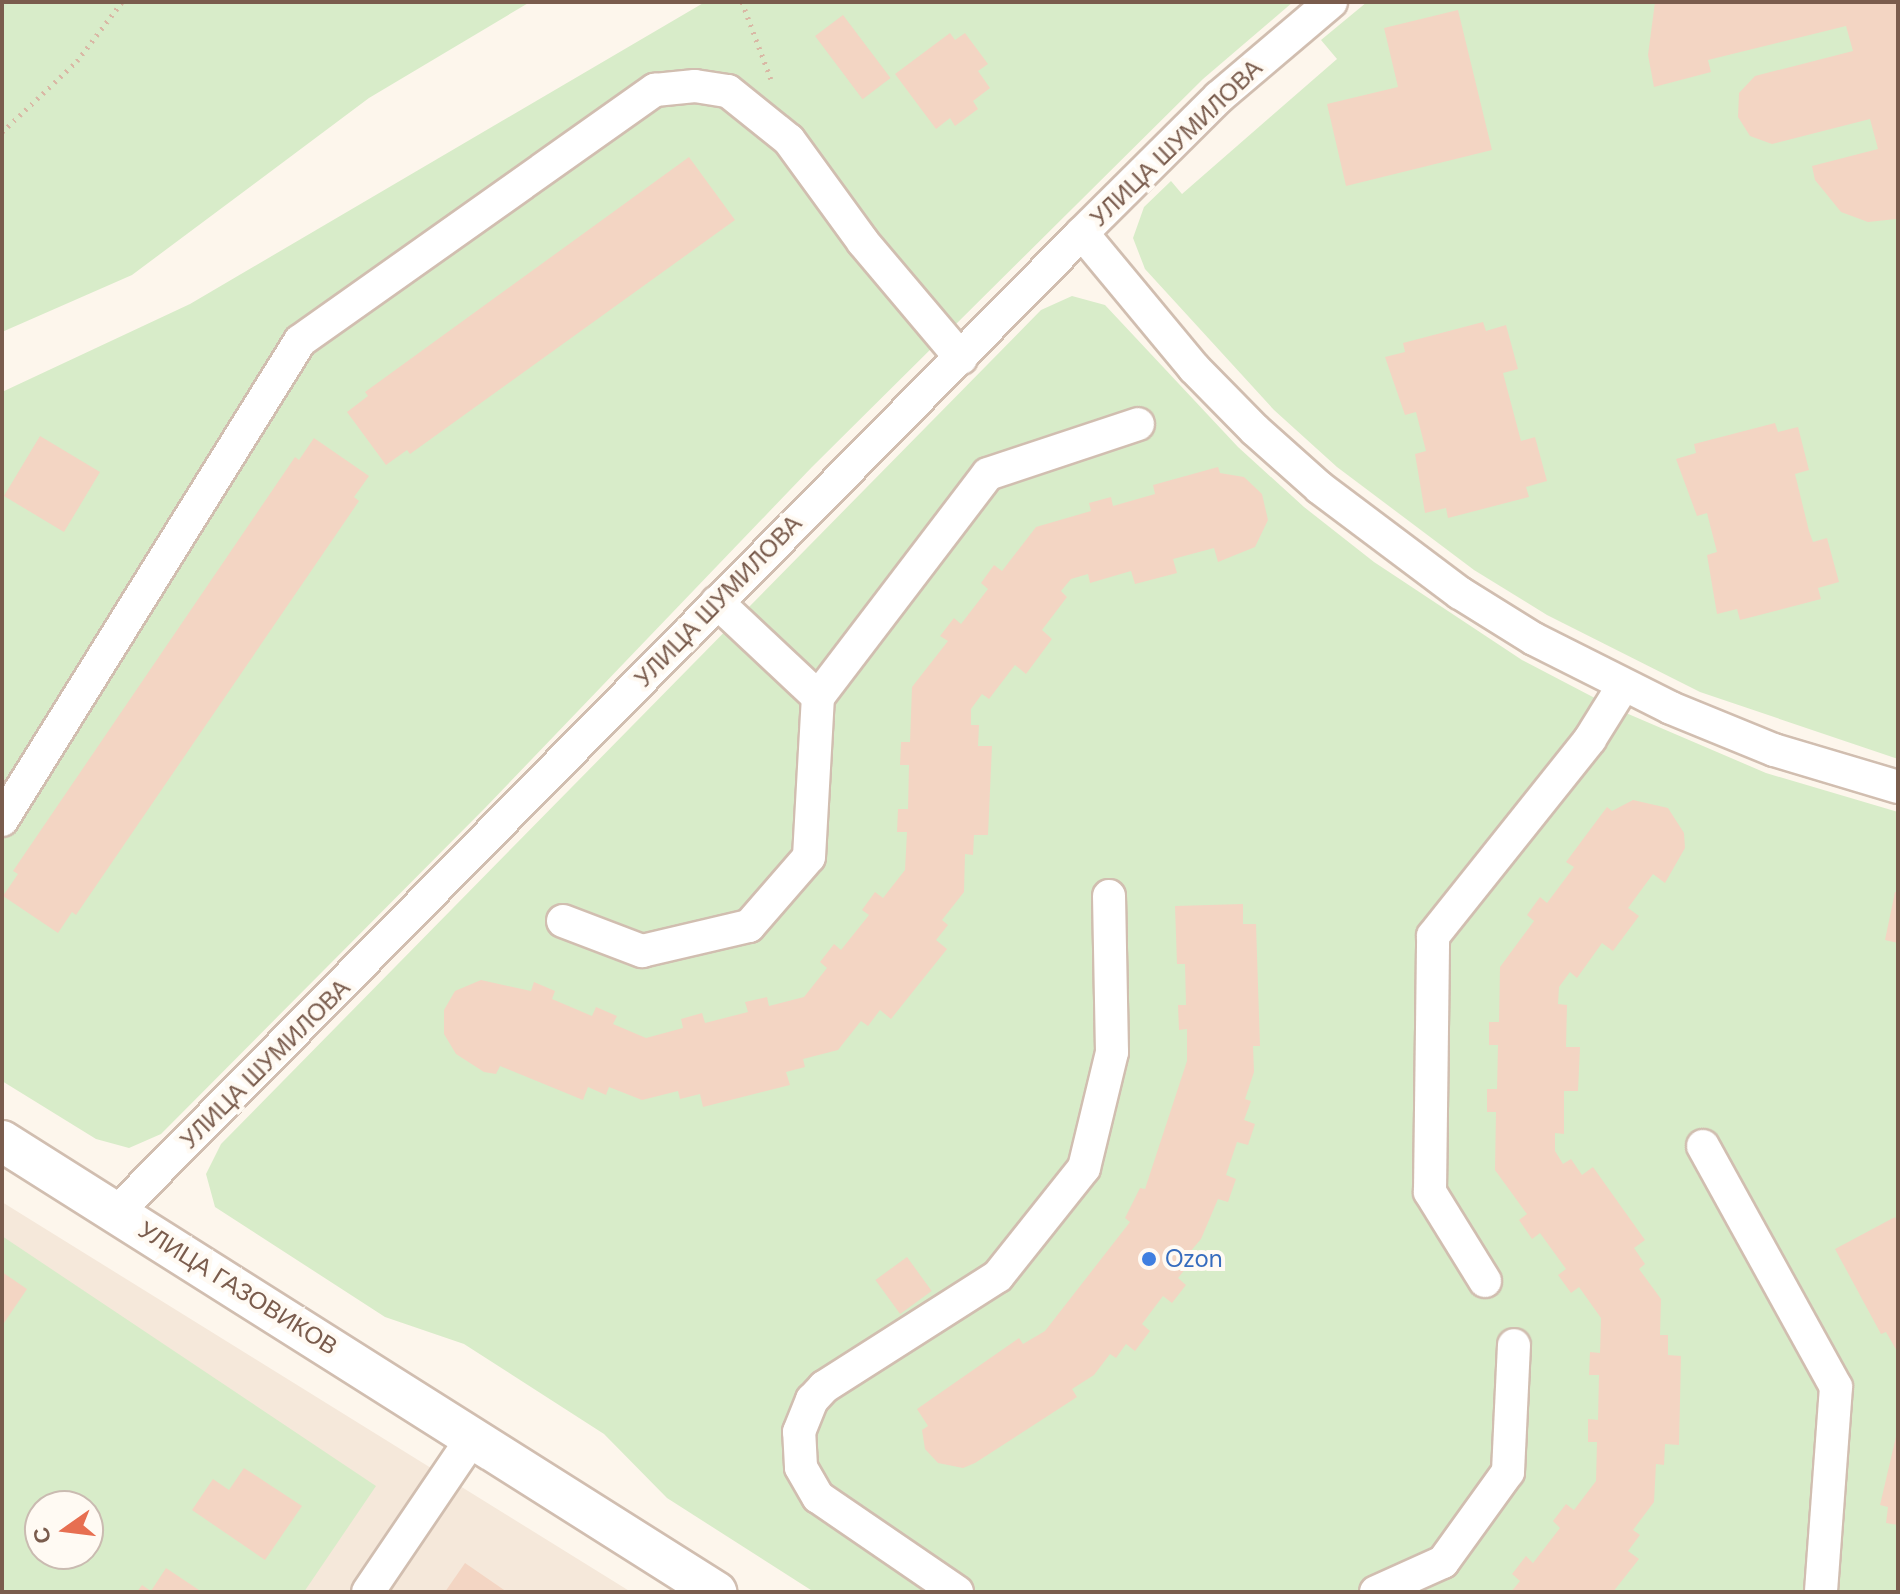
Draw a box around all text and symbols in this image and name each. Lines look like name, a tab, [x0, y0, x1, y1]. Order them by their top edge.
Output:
street label: УЛИЦА ШУМИЛОВА	[1084, 54, 1268, 232]
street label: УЛИЦА ШУМИЛОВА	[629, 509, 807, 693]
street label: УЛИЦА ШУМИЛОВА	[174, 973, 356, 1155]
street label: УЛИЦА ГАЗОВИКОВ	[133, 1215, 343, 1361]
place label: Ozon	[1165, 1245, 1223, 1273]
marker: Ozon	[1140, 1250, 1158, 1268]
north arrow	[24, 1490, 104, 1570]
text: С	[26, 1524, 58, 1547]

